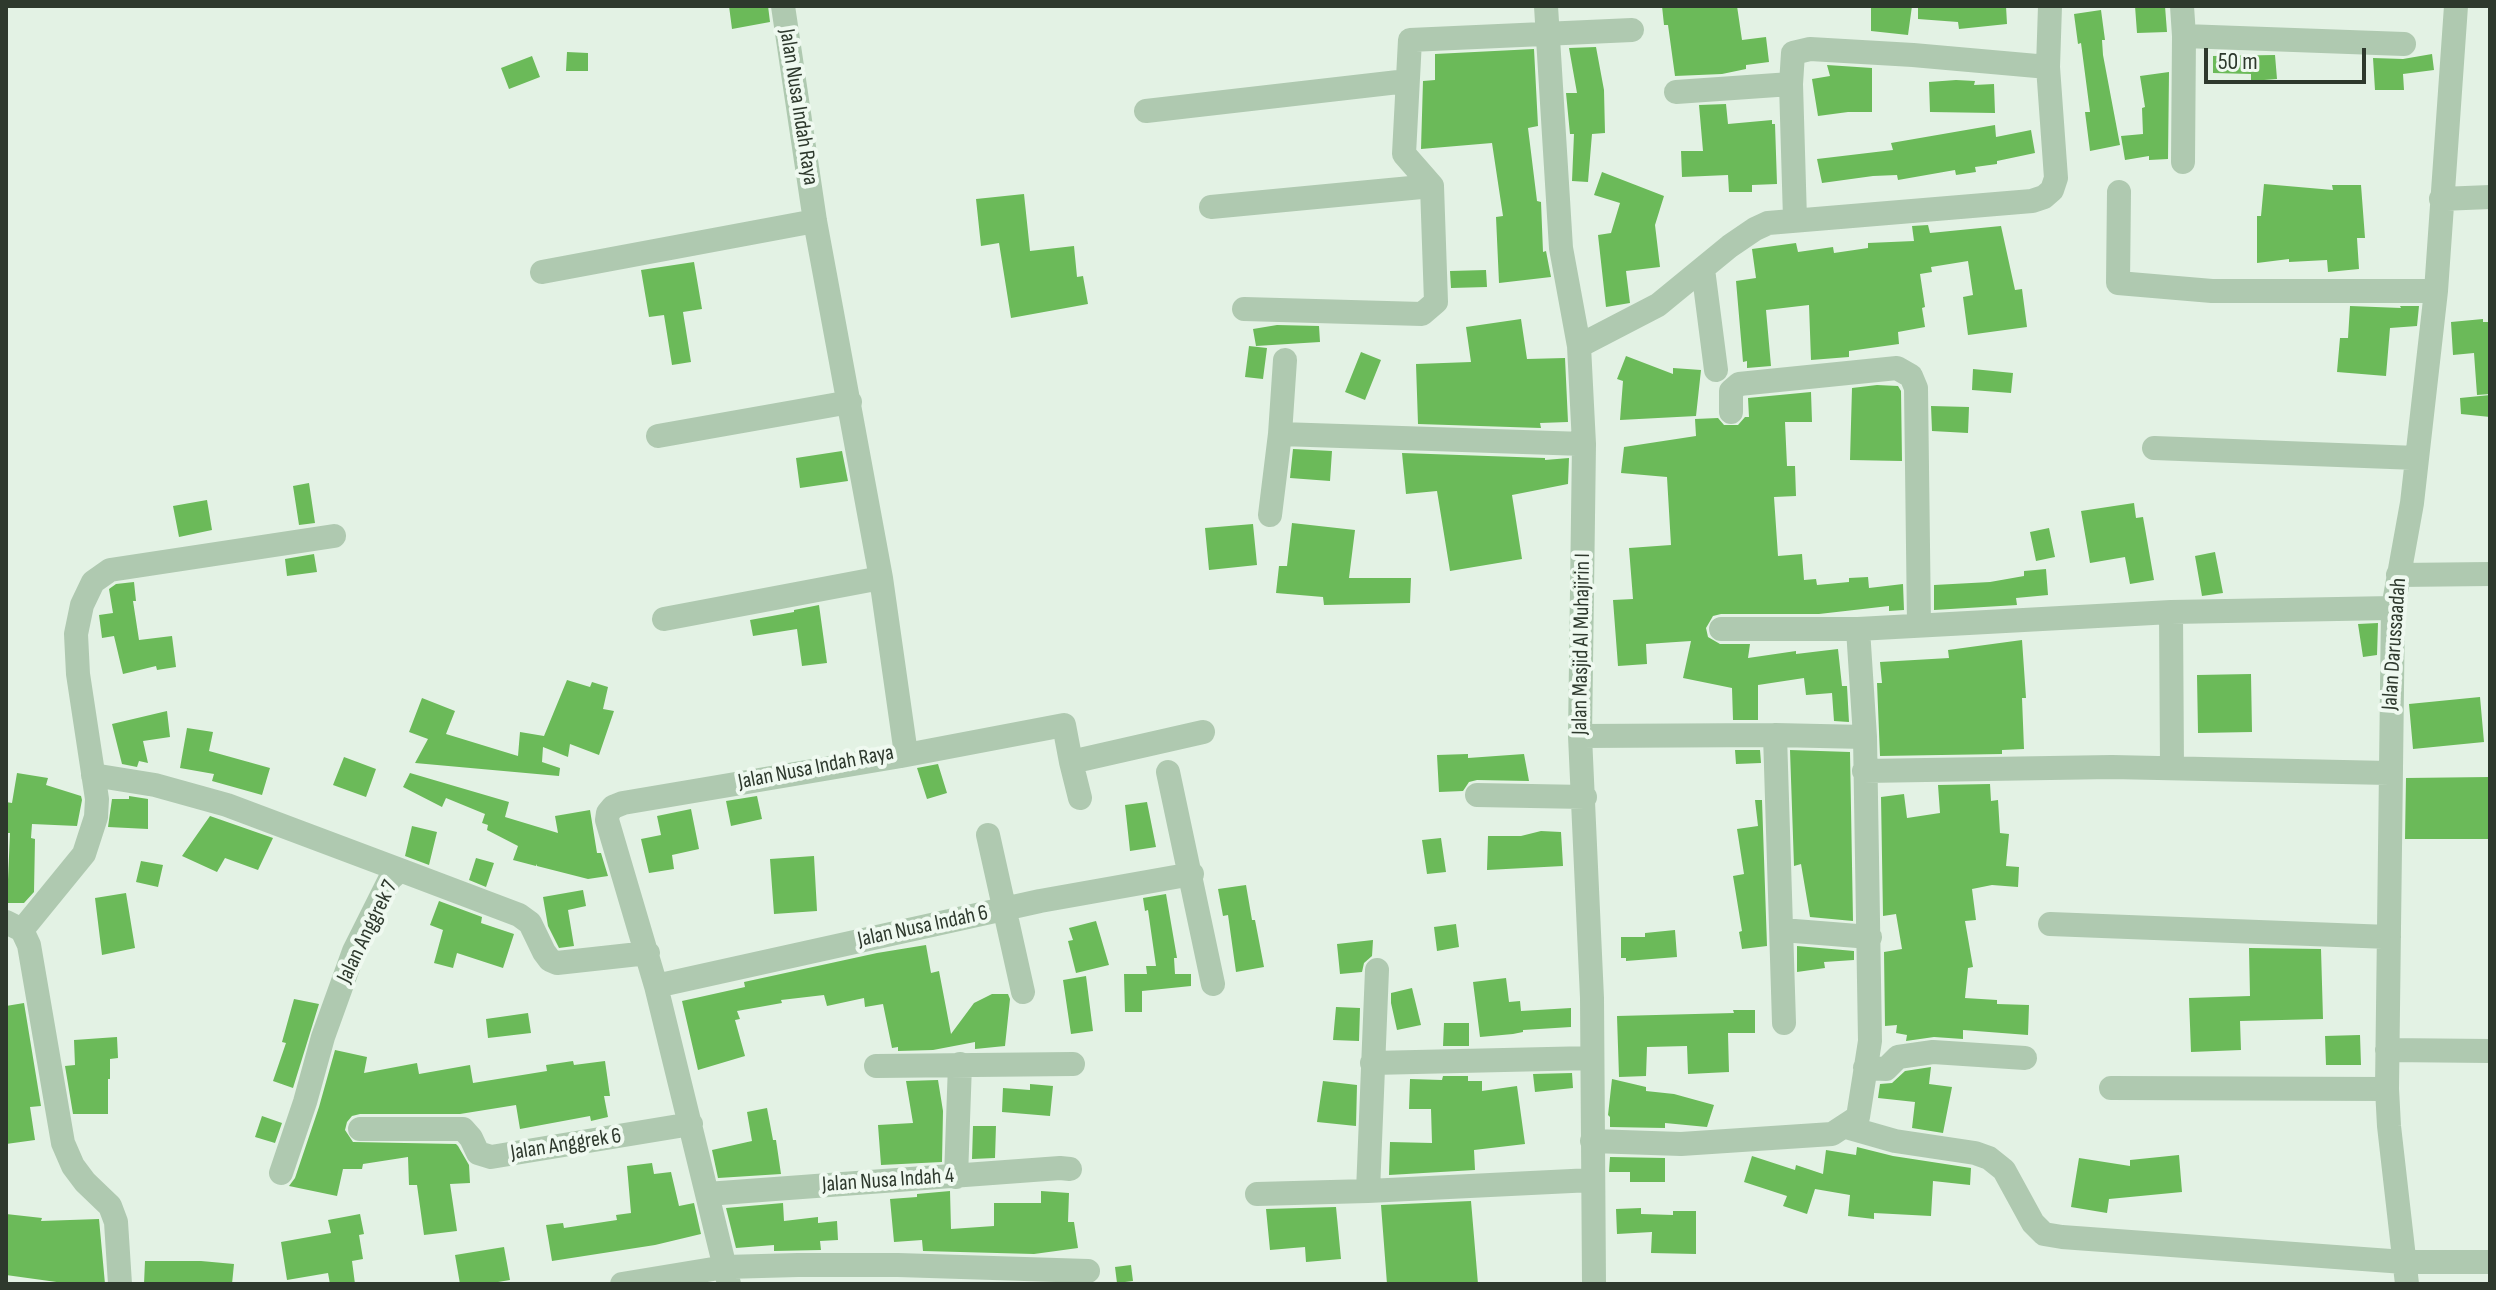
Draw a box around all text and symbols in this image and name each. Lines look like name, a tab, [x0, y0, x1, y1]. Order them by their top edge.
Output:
street label: Jalan Nusa Indah Raya	[773, 27, 823, 187]
scale bar	[2208, 32, 2370, 82]
text: 50 m	[2218, 47, 2258, 76]
street label: Jalan Masjid Al Muhajirin I	[1567, 553, 1597, 735]
street label: Jalan Darussaadah	[2377, 577, 2413, 711]
street label: Jalan Nusa Indah Raya	[736, 740, 896, 796]
street label: Jalan Anggrek 7	[332, 876, 404, 988]
street label: Jalan Nusa Indah 6	[855, 900, 991, 954]
street label: Jalan Anggrek 6	[509, 1123, 623, 1167]
street label: Jalan Nusa Indah 4	[821, 1163, 955, 1199]

